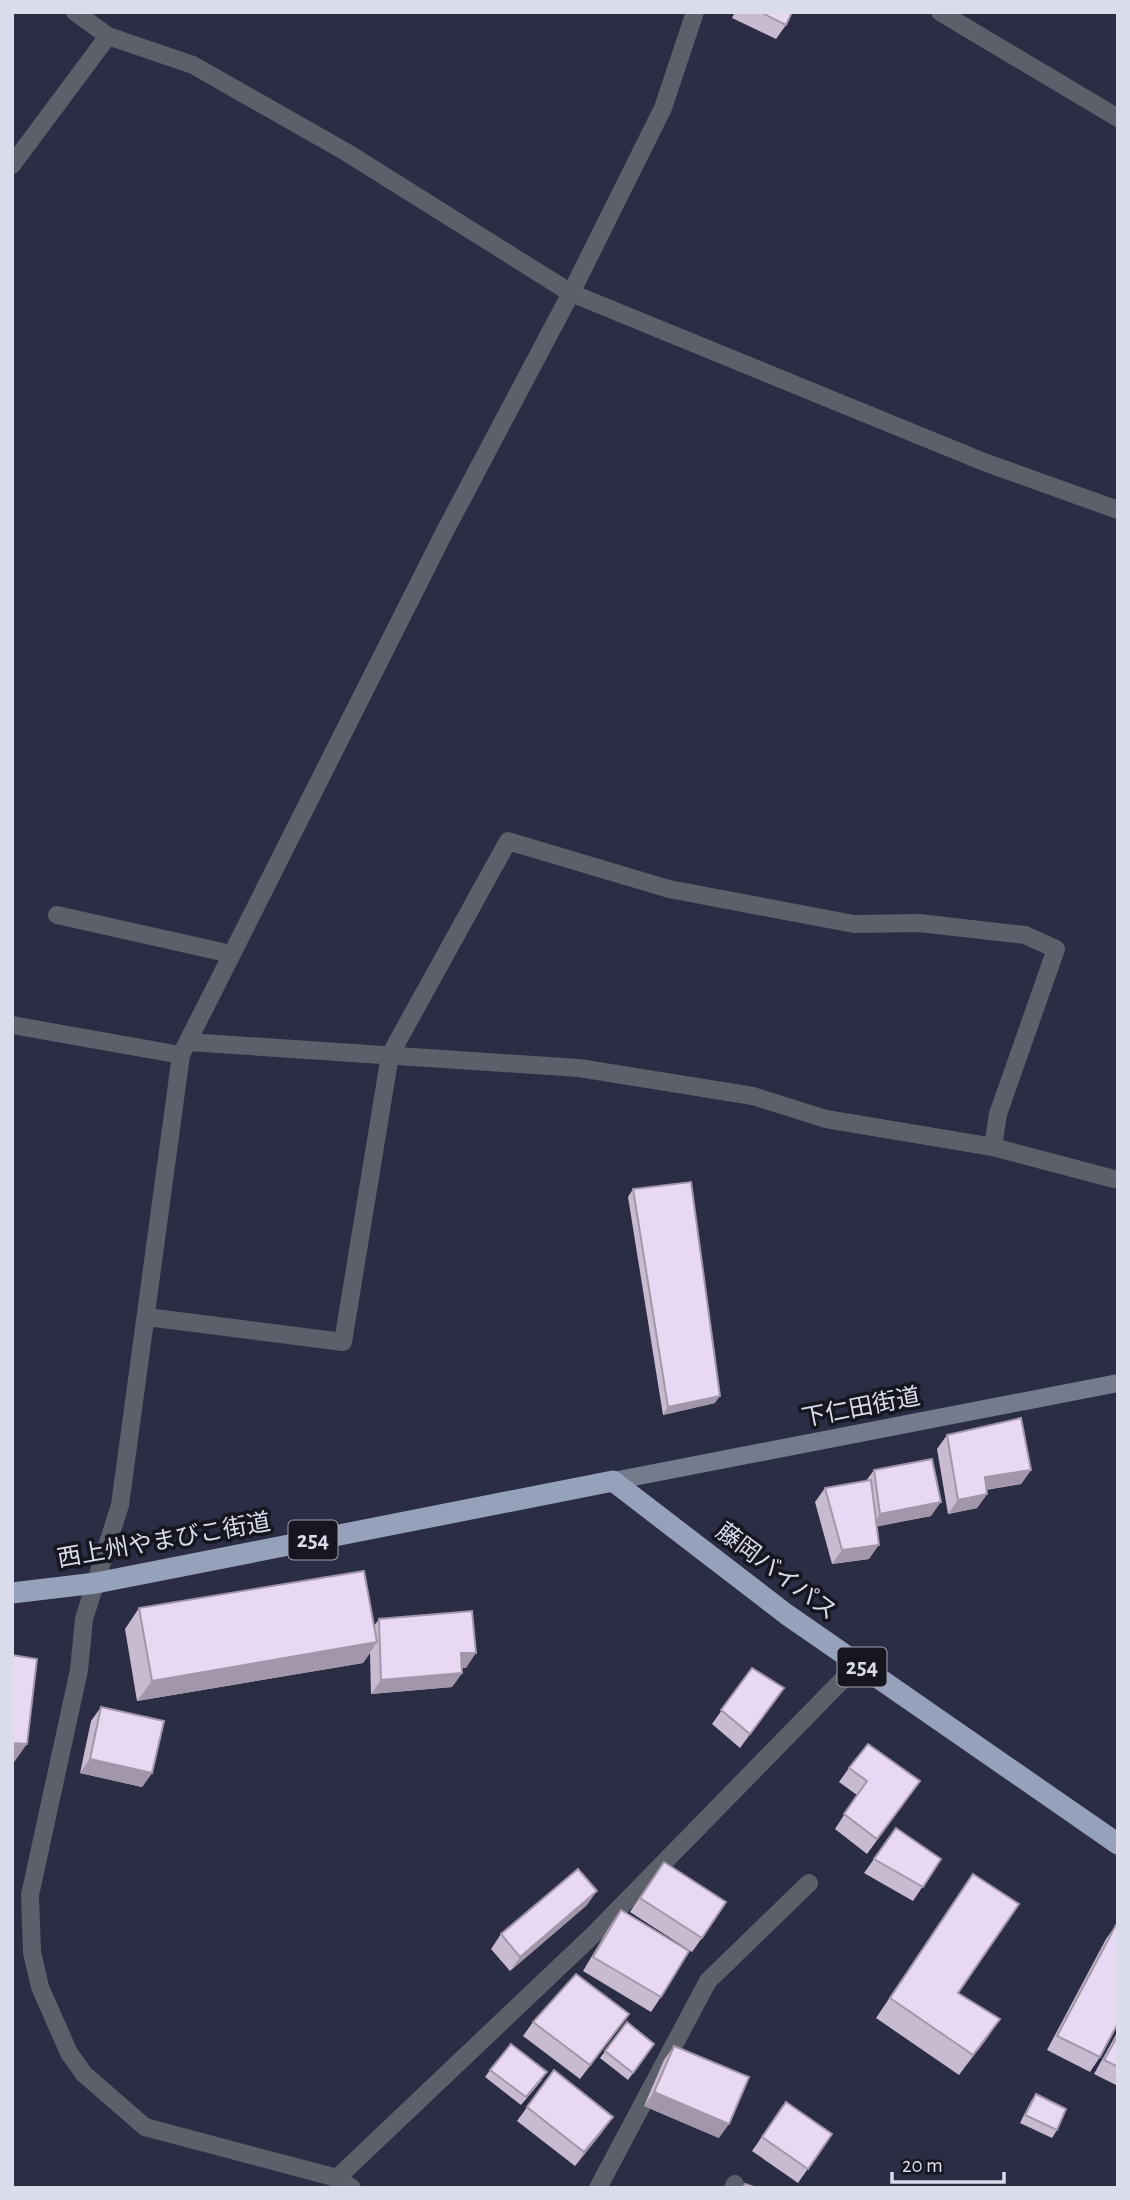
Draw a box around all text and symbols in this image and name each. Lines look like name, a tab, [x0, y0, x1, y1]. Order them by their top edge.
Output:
street label: 下仁田街道	[799, 1383, 922, 1431]
street label: 西上州やまびこ街道	[55, 1508, 272, 1572]
street label: 藤岡バイパス	[711, 1518, 842, 1625]
road number: 254	[288, 1520, 338, 1560]
road number: 254	[838, 1648, 886, 1686]
scale bar	[892, 2140, 1004, 2184]
text: 20 m	[902, 2155, 943, 2176]

